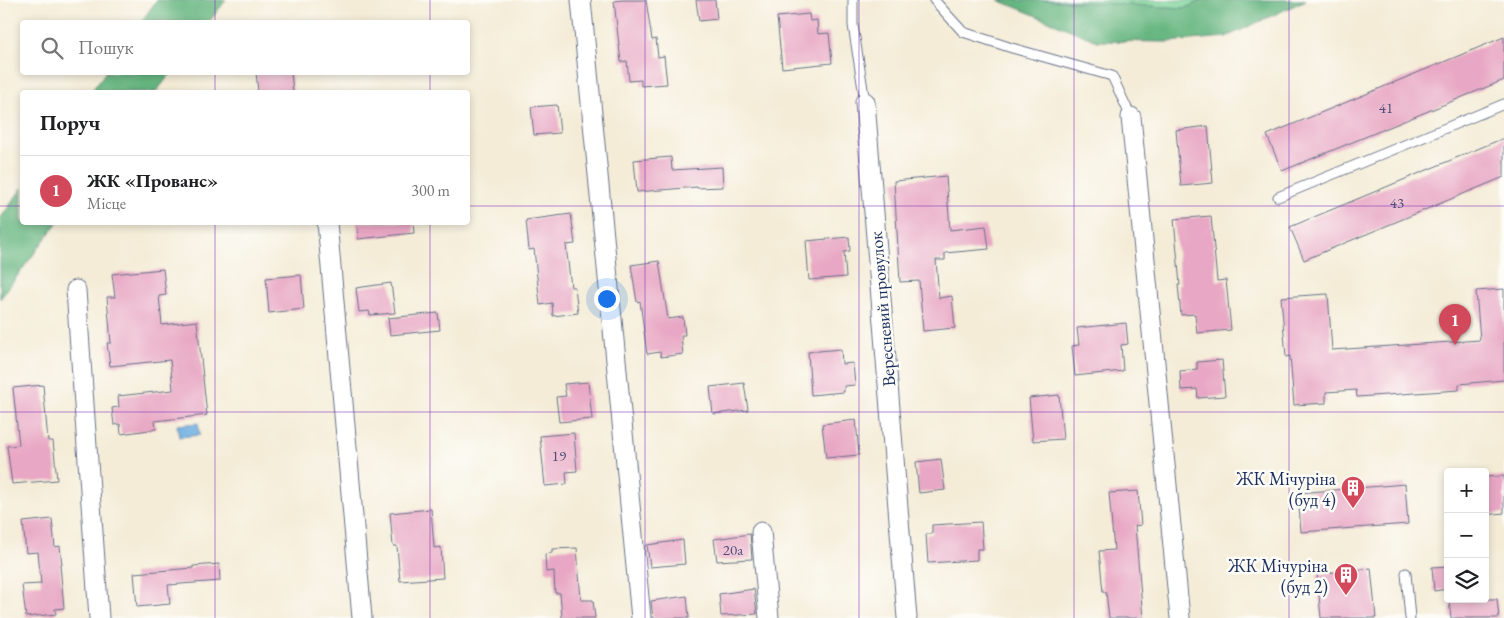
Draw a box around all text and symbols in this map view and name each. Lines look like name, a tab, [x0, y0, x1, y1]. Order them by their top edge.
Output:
search box	[20, 20, 470, 75]
icon: search	[38, 34, 66, 62]
text: Пошук	[78, 35, 134, 60]
house number: 41	[1379, 98, 1393, 117]
text: Поруч	[40, 109, 100, 136]
text: ЖК «Прованс»	[87, 168, 218, 193]
text: 1	[52, 180, 60, 201]
text: 300 m	[411, 180, 450, 201]
text: Місце	[87, 193, 126, 214]
house number: 43	[1390, 193, 1404, 212]
street label: Вересневий провулок	[864, 230, 900, 388]
your location	[594, 286, 620, 312]
pin: 1	[1439, 304, 1471, 345]
house number: 19	[552, 446, 566, 465]
place label: ЖК Мічуріна (буд 4)	[1235, 467, 1337, 511]
map controls	[1444, 468, 1489, 603]
button: +	[1444, 468, 1489, 513]
building icon: ЖК Мічуріна (буд 4)	[1340, 475, 1366, 509]
button: −	[1444, 513, 1489, 558]
house number: 20а	[723, 540, 743, 559]
place label: ЖК Мічуріна (буд 2)	[1227, 554, 1329, 598]
button: layers	[1444, 558, 1489, 603]
building icon: ЖК Мічуріна (буд 2)	[1333, 562, 1359, 596]

